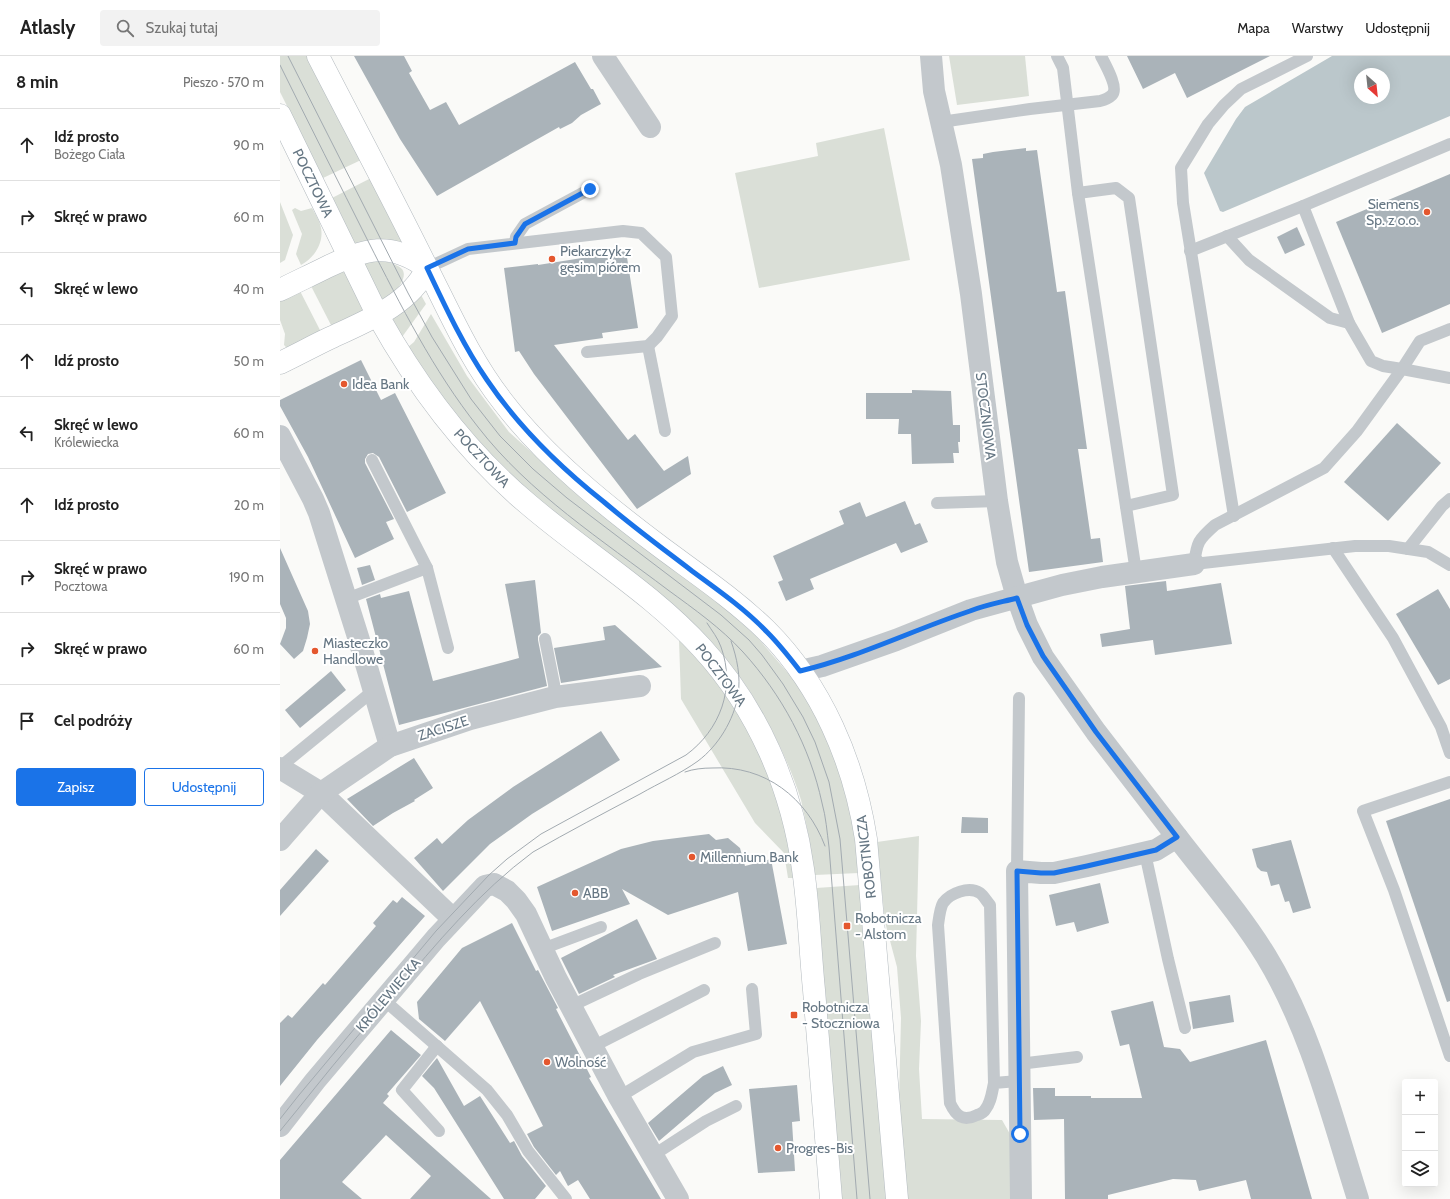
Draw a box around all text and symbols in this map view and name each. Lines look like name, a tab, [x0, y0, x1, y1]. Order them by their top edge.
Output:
search box	[100, 10, 380, 46]
text: Atlasly	[20, 16, 76, 39]
icon: search	[114, 17, 136, 39]
text: Szukaj tutaj	[146, 19, 218, 37]
text: Mapa	[1237, 19, 1270, 37]
text: Warstwy	[1292, 19, 1343, 37]
text: Udostępnij	[1365, 19, 1430, 37]
north arrow	[1354, 68, 1390, 104]
text: 8 min	[16, 72, 58, 92]
text: Pieszo · 570 m	[183, 74, 264, 90]
text: Idź prosto	[54, 128, 119, 146]
icon: ahead	[16, 134, 38, 156]
text: 90 m	[233, 137, 264, 153]
text: Bożego Ciała	[54, 146, 125, 162]
street label: POCZTOWA	[289, 146, 338, 221]
route end	[581, 180, 599, 198]
place label: Siemens Sp. z o.o.	[1366, 195, 1419, 229]
icon: right	[16, 206, 38, 228]
marker: Siemens Sp. z o.o.	[1422, 207, 1432, 217]
text: Skręć w prawo	[54, 208, 147, 226]
text: 60 m	[233, 209, 264, 225]
place label: Piekarczyk z gęsim piórem	[560, 242, 641, 276]
marker: Piekarczyk z gęsim piórem	[547, 254, 557, 264]
icon: left	[16, 278, 38, 300]
text: Skręć w lewo	[54, 280, 138, 298]
text: 40 m	[233, 281, 264, 297]
icon: ahead	[16, 350, 38, 372]
text: Idź prosto	[54, 352, 119, 370]
text: 50 m	[234, 353, 264, 369]
street label: STOCZNIOWA	[972, 371, 1000, 461]
place label: Idea Bank	[352, 375, 410, 393]
marker: Idea Bank	[339, 379, 349, 389]
text: Skręć w lewo	[54, 416, 138, 434]
icon: left	[16, 422, 38, 444]
text: 60 m	[233, 425, 264, 441]
street label: POCZTOWA	[450, 425, 514, 492]
text: Królewiecka	[54, 434, 119, 450]
icon: ahead	[16, 494, 38, 516]
text: Idź prosto	[54, 496, 119, 514]
text: 20 m	[234, 497, 264, 513]
text: Skręć w prawo	[54, 560, 147, 578]
icon: right	[16, 566, 38, 588]
text: 190 m	[229, 569, 264, 585]
text: Pocztowa	[54, 578, 107, 594]
place label: Miasteczko Handlowe	[323, 634, 388, 668]
icon: right	[16, 638, 38, 660]
text: Skręć w prawo	[54, 640, 147, 658]
street label: POCZTOWA	[691, 640, 751, 710]
text: 60 m	[233, 641, 264, 657]
marker: Miasteczko Handlowe	[310, 646, 320, 656]
icon: arrive	[16, 710, 38, 732]
street label: ZACISZE	[416, 711, 471, 745]
text: Cel podróży	[54, 712, 132, 730]
button: Zapisz	[16, 768, 136, 806]
button: Udostępnij	[144, 768, 264, 806]
street label: ROBOTNICZA	[852, 814, 880, 900]
place label: Millennium Bank	[700, 848, 799, 866]
marker: Millennium Bank	[687, 852, 697, 862]
place label: ABB	[583, 884, 608, 902]
marker: ABB	[570, 888, 580, 898]
place label: Robotnicza - Alstom	[855, 909, 922, 943]
marker: Robotnicza - Alstom	[842, 921, 852, 931]
street label: KRÓLEWIECKA	[352, 954, 425, 1036]
place label: Robotnicza - Stoczniowa	[802, 998, 880, 1032]
marker: Robotnicza - Stoczniowa	[789, 1010, 799, 1020]
place label: Wolność	[555, 1053, 606, 1071]
marker: Wolność	[542, 1057, 552, 1067]
map controls	[1402, 1079, 1438, 1187]
button: +	[1402, 1079, 1438, 1115]
button: −	[1402, 1115, 1438, 1151]
route start	[1011, 1125, 1029, 1143]
place label: Progres-Bis	[786, 1139, 853, 1157]
marker: Progres-Bis	[773, 1143, 783, 1153]
button: layers	[1402, 1151, 1438, 1187]

